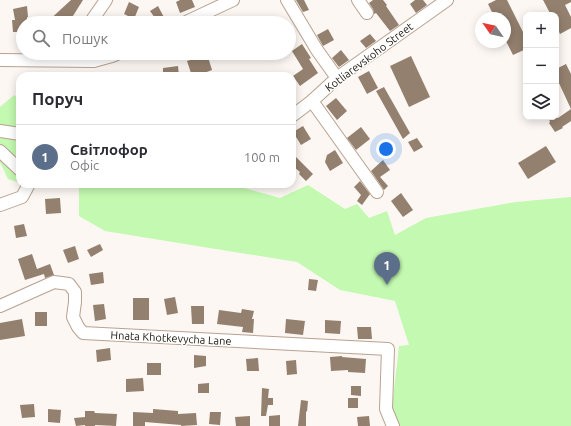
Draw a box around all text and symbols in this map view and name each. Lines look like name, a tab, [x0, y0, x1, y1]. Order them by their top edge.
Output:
north arrow	[475, 12, 511, 48]
map controls	[523, 12, 559, 120]
button: +	[523, 12, 559, 48]
search box	[16, 16, 296, 60]
street label: Kotliarevskoho Street	[323, 20, 416, 94]
icon: search	[30, 27, 52, 49]
text: Пошук	[62, 30, 108, 47]
button: −	[523, 48, 559, 84]
button: layers	[523, 84, 559, 120]
text: Поруч	[32, 89, 83, 108]
your location	[376, 139, 396, 159]
text: Світлофор	[70, 141, 148, 158]
text: 1	[41, 150, 49, 164]
text: 100 m	[244, 150, 280, 164]
text: Офіс	[70, 158, 99, 172]
pin: 1	[374, 252, 400, 285]
street label: Hnata Khotkevycha Lane	[110, 329, 232, 347]

